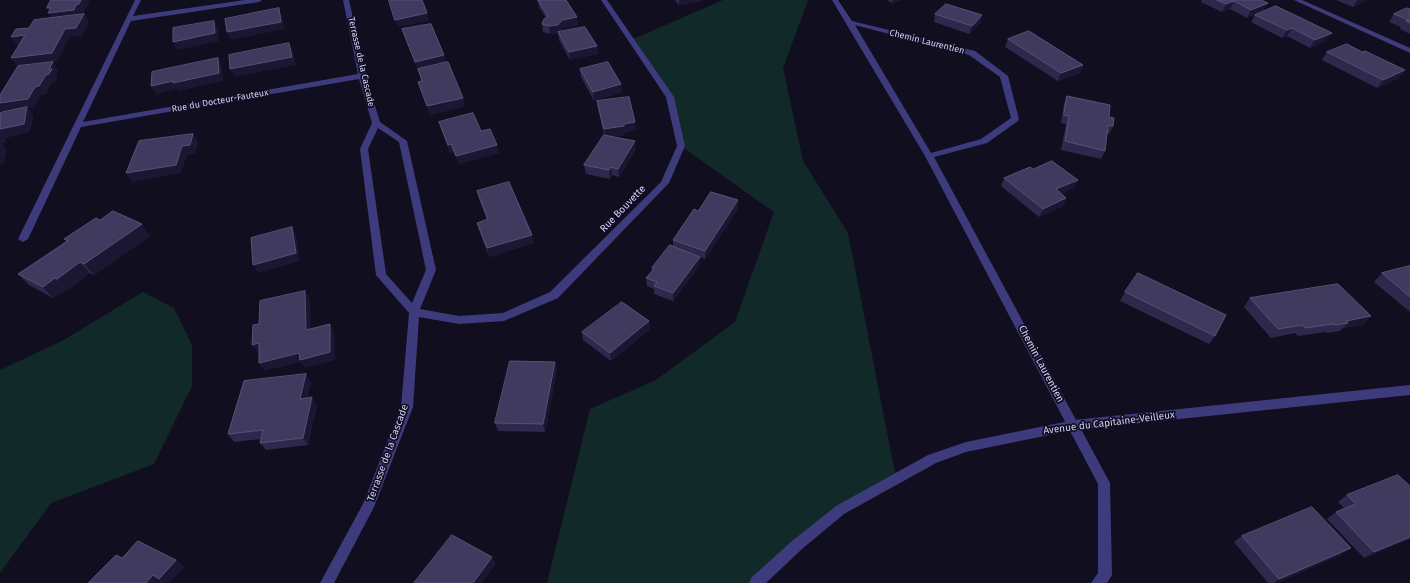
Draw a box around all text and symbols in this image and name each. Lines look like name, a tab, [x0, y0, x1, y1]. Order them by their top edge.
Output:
street label: Terrasse de la Cascade	[345, 16, 377, 108]
street label: Chemin Laurentien	[888, 27, 966, 57]
street label: Rue du Docteur-Fauteux	[171, 87, 269, 115]
street label: Rue Bouvette	[598, 183, 648, 235]
street label: Chemin Laurentien	[1016, 323, 1066, 405]
street label: Terrasse de la Cascade	[365, 403, 411, 503]
street label: Avenue du Capitaine-Veilleux	[1043, 409, 1175, 437]

